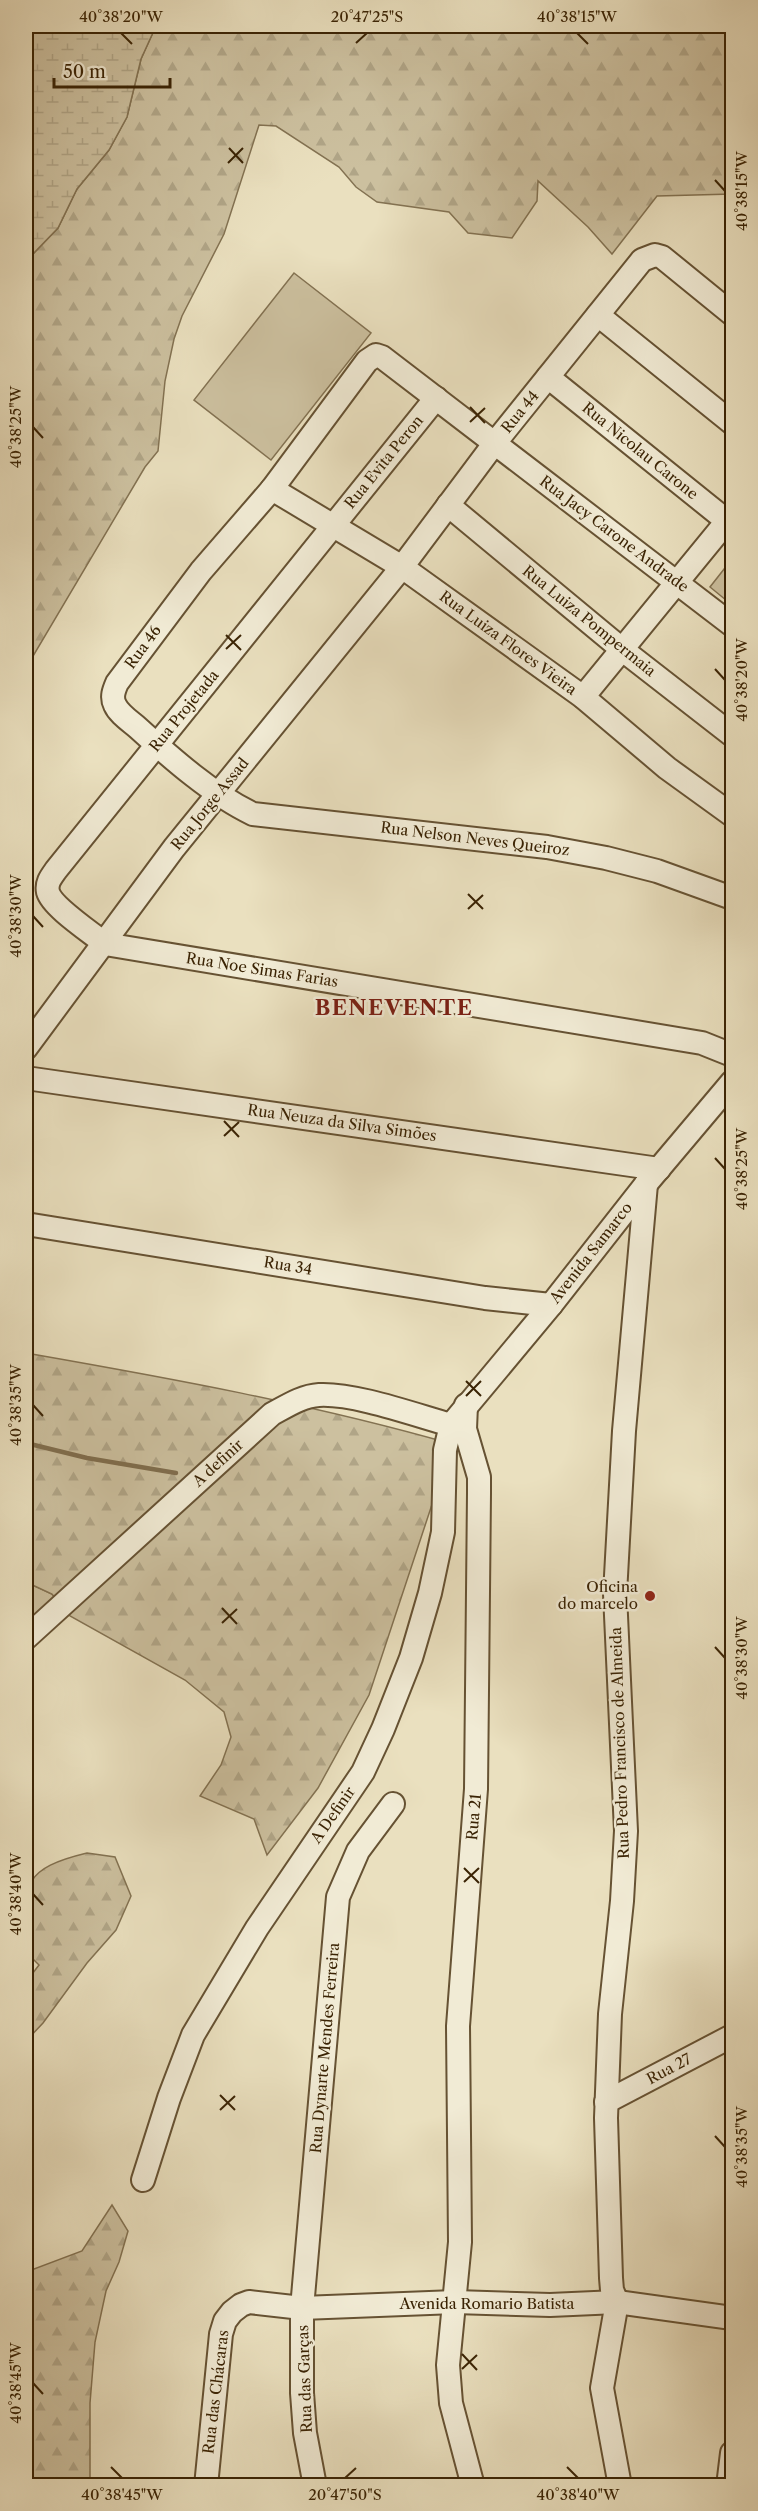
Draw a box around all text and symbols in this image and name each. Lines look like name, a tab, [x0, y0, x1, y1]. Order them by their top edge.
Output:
text: 40°38'20"W	[79, 7, 163, 26]
text: 20°47'25"S	[331, 7, 403, 26]
text: 40°38'15"W	[537, 7, 618, 26]
scale bar	[54, 51, 170, 89]
text: 50 m	[63, 61, 106, 83]
text: 40°38'15"W	[732, 150, 751, 231]
text: 40°38'25"W	[6, 385, 25, 468]
street label: Rua 44	[497, 387, 543, 437]
street label: Rua Nicolau Carone	[578, 398, 702, 503]
street label: Rua Evita Peron	[340, 411, 427, 512]
street label: Rua Jacy Carone Andrade	[536, 471, 693, 596]
street label: Rua Luiza Pompermaia	[519, 561, 660, 680]
street label: Rua Luiza Flores Vieira	[436, 586, 581, 699]
street label: Rua 46	[120, 621, 165, 672]
text: 40°38'20"W	[732, 638, 751, 722]
street label: Rua Projetada	[145, 666, 223, 756]
street label: Rua Jorge Assad	[167, 754, 253, 854]
street label: Rua Nelson Neves Queiroz	[379, 817, 571, 860]
text: 40°38'30"W	[6, 874, 25, 958]
street label: Rua Noe Simas Farias	[185, 948, 340, 991]
district label: BENEVENTE	[315, 995, 473, 1020]
street label: Rua Neuza da Silva Simões	[246, 1100, 438, 1145]
text: 40°38'25"W	[732, 1127, 751, 1210]
street label: Avenida Samarco	[545, 1198, 636, 1308]
street label: Rua 34	[262, 1252, 314, 1279]
text: 40°38'35"W	[6, 1363, 25, 1446]
street label: A definir	[188, 1434, 247, 1491]
place label: Oficina do marcelo	[558, 1577, 638, 1613]
marker: Oficina do marcelo	[643, 1589, 657, 1603]
text: 40°38'30"W	[732, 1616, 751, 1700]
street label: Rua Pedro Francisco de Almeida	[606, 1627, 633, 1859]
street label: A Definir	[306, 1782, 359, 1848]
street label: Rua 21	[462, 1792, 485, 1841]
text: 40°38'40"W	[6, 1852, 25, 1935]
street label: Rua Dynarte Mendes Ferreira	[306, 1942, 343, 2154]
street label: Rua 27	[643, 2049, 695, 2088]
text: 40°38'35"W	[732, 2105, 751, 2188]
street label: Avenida Romario Batista	[398, 2294, 575, 2313]
street label: Rua das Garças	[293, 2325, 316, 2433]
street label: Rua das Chácaras	[198, 2329, 233, 2455]
text: 40°38'45"W	[6, 2342, 25, 2424]
text: 40°38'45"W	[81, 2485, 163, 2504]
text: 20°47'50"S	[308, 2485, 382, 2504]
text: 40°38'40"W	[537, 2485, 620, 2504]

